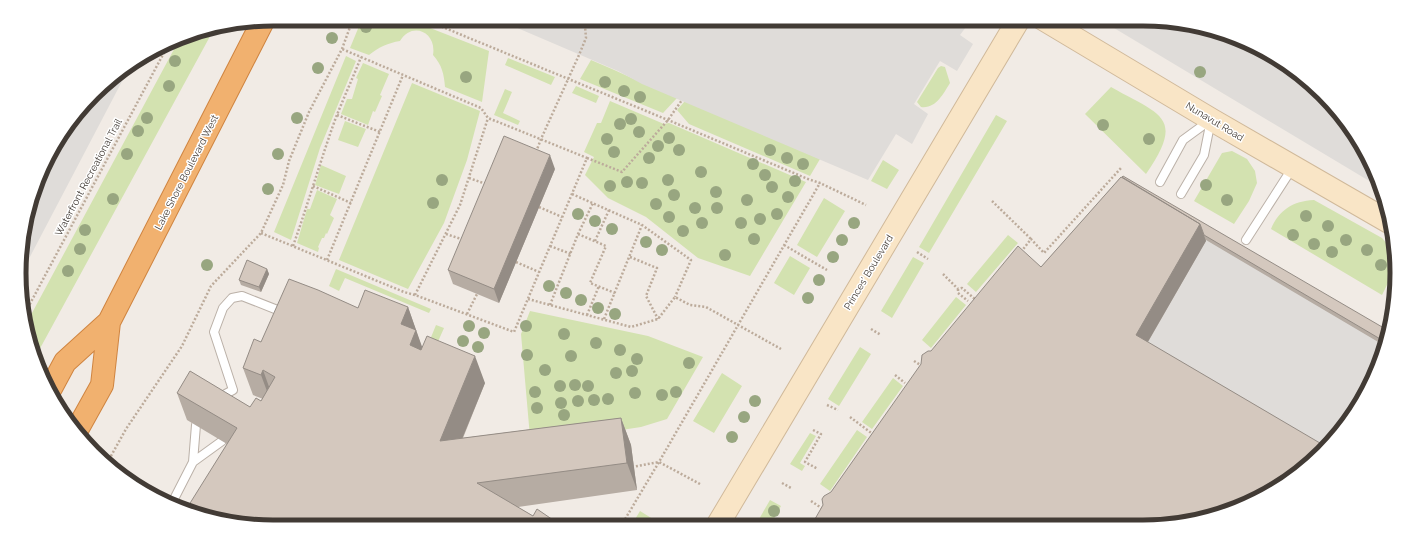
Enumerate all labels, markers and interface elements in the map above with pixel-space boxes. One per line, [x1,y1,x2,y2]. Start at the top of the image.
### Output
street label: Nunavut Road [1184,100,1246,143]
street label: Lake Shore Boulevard West [153,112,221,232]
street label: Waterfront Recreational Trail [53,117,124,238]
street label: Princes' Boulevard [842,233,895,312]

